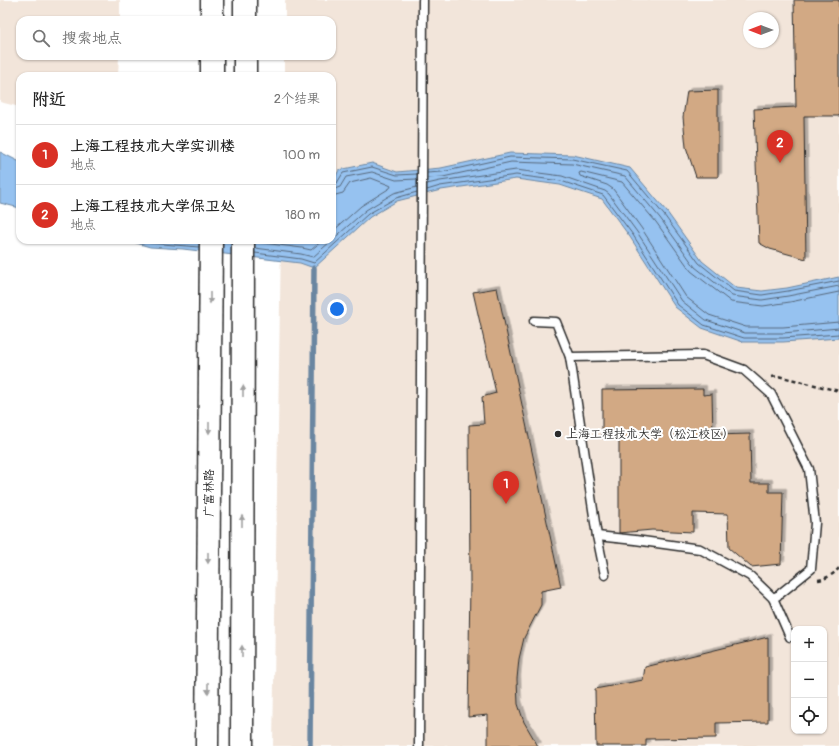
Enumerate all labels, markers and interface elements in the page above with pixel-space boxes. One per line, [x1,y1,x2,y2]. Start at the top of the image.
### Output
north arrow [743,12,779,48]
search box [16,16,336,60]
icon: search [30,27,52,49]
text: 搜索地点 [62,29,122,48]
text: 附近 [32,89,66,110]
text: 2个结果 [274,91,320,107]
pin: 2 [767,130,793,163]
text: 上海工程技术大学实训楼 [70,137,235,156]
text: 1 [42,147,48,163]
text: 100 m [283,147,320,163]
text: 地点 [70,157,96,173]
text: 上海工程技术大学保卫处 [70,197,235,216]
text: 2 [41,207,49,223]
text: 180 m [285,207,320,223]
text: 地点 [70,217,96,233]
one-way arrow [207,292,213,305]
your location [327,299,347,319]
one-way arrow [240,384,246,397]
one-way arrow [206,422,212,435]
place label: 上海工程技术大学（松江校区） [566,427,734,442]
marker: 上海工程技术大学（松江校区） [553,429,563,439]
street label: 广富林路 [202,469,217,517]
pin: 1 [493,471,519,504]
one-way arrow [239,514,245,527]
one-way arrow [205,552,211,565]
map controls [791,626,827,734]
button: + [791,626,827,662]
one-way arrow [239,644,245,657]
button: − [791,662,827,698]
one-way arrow [204,682,211,694]
button: locate [791,698,827,734]

